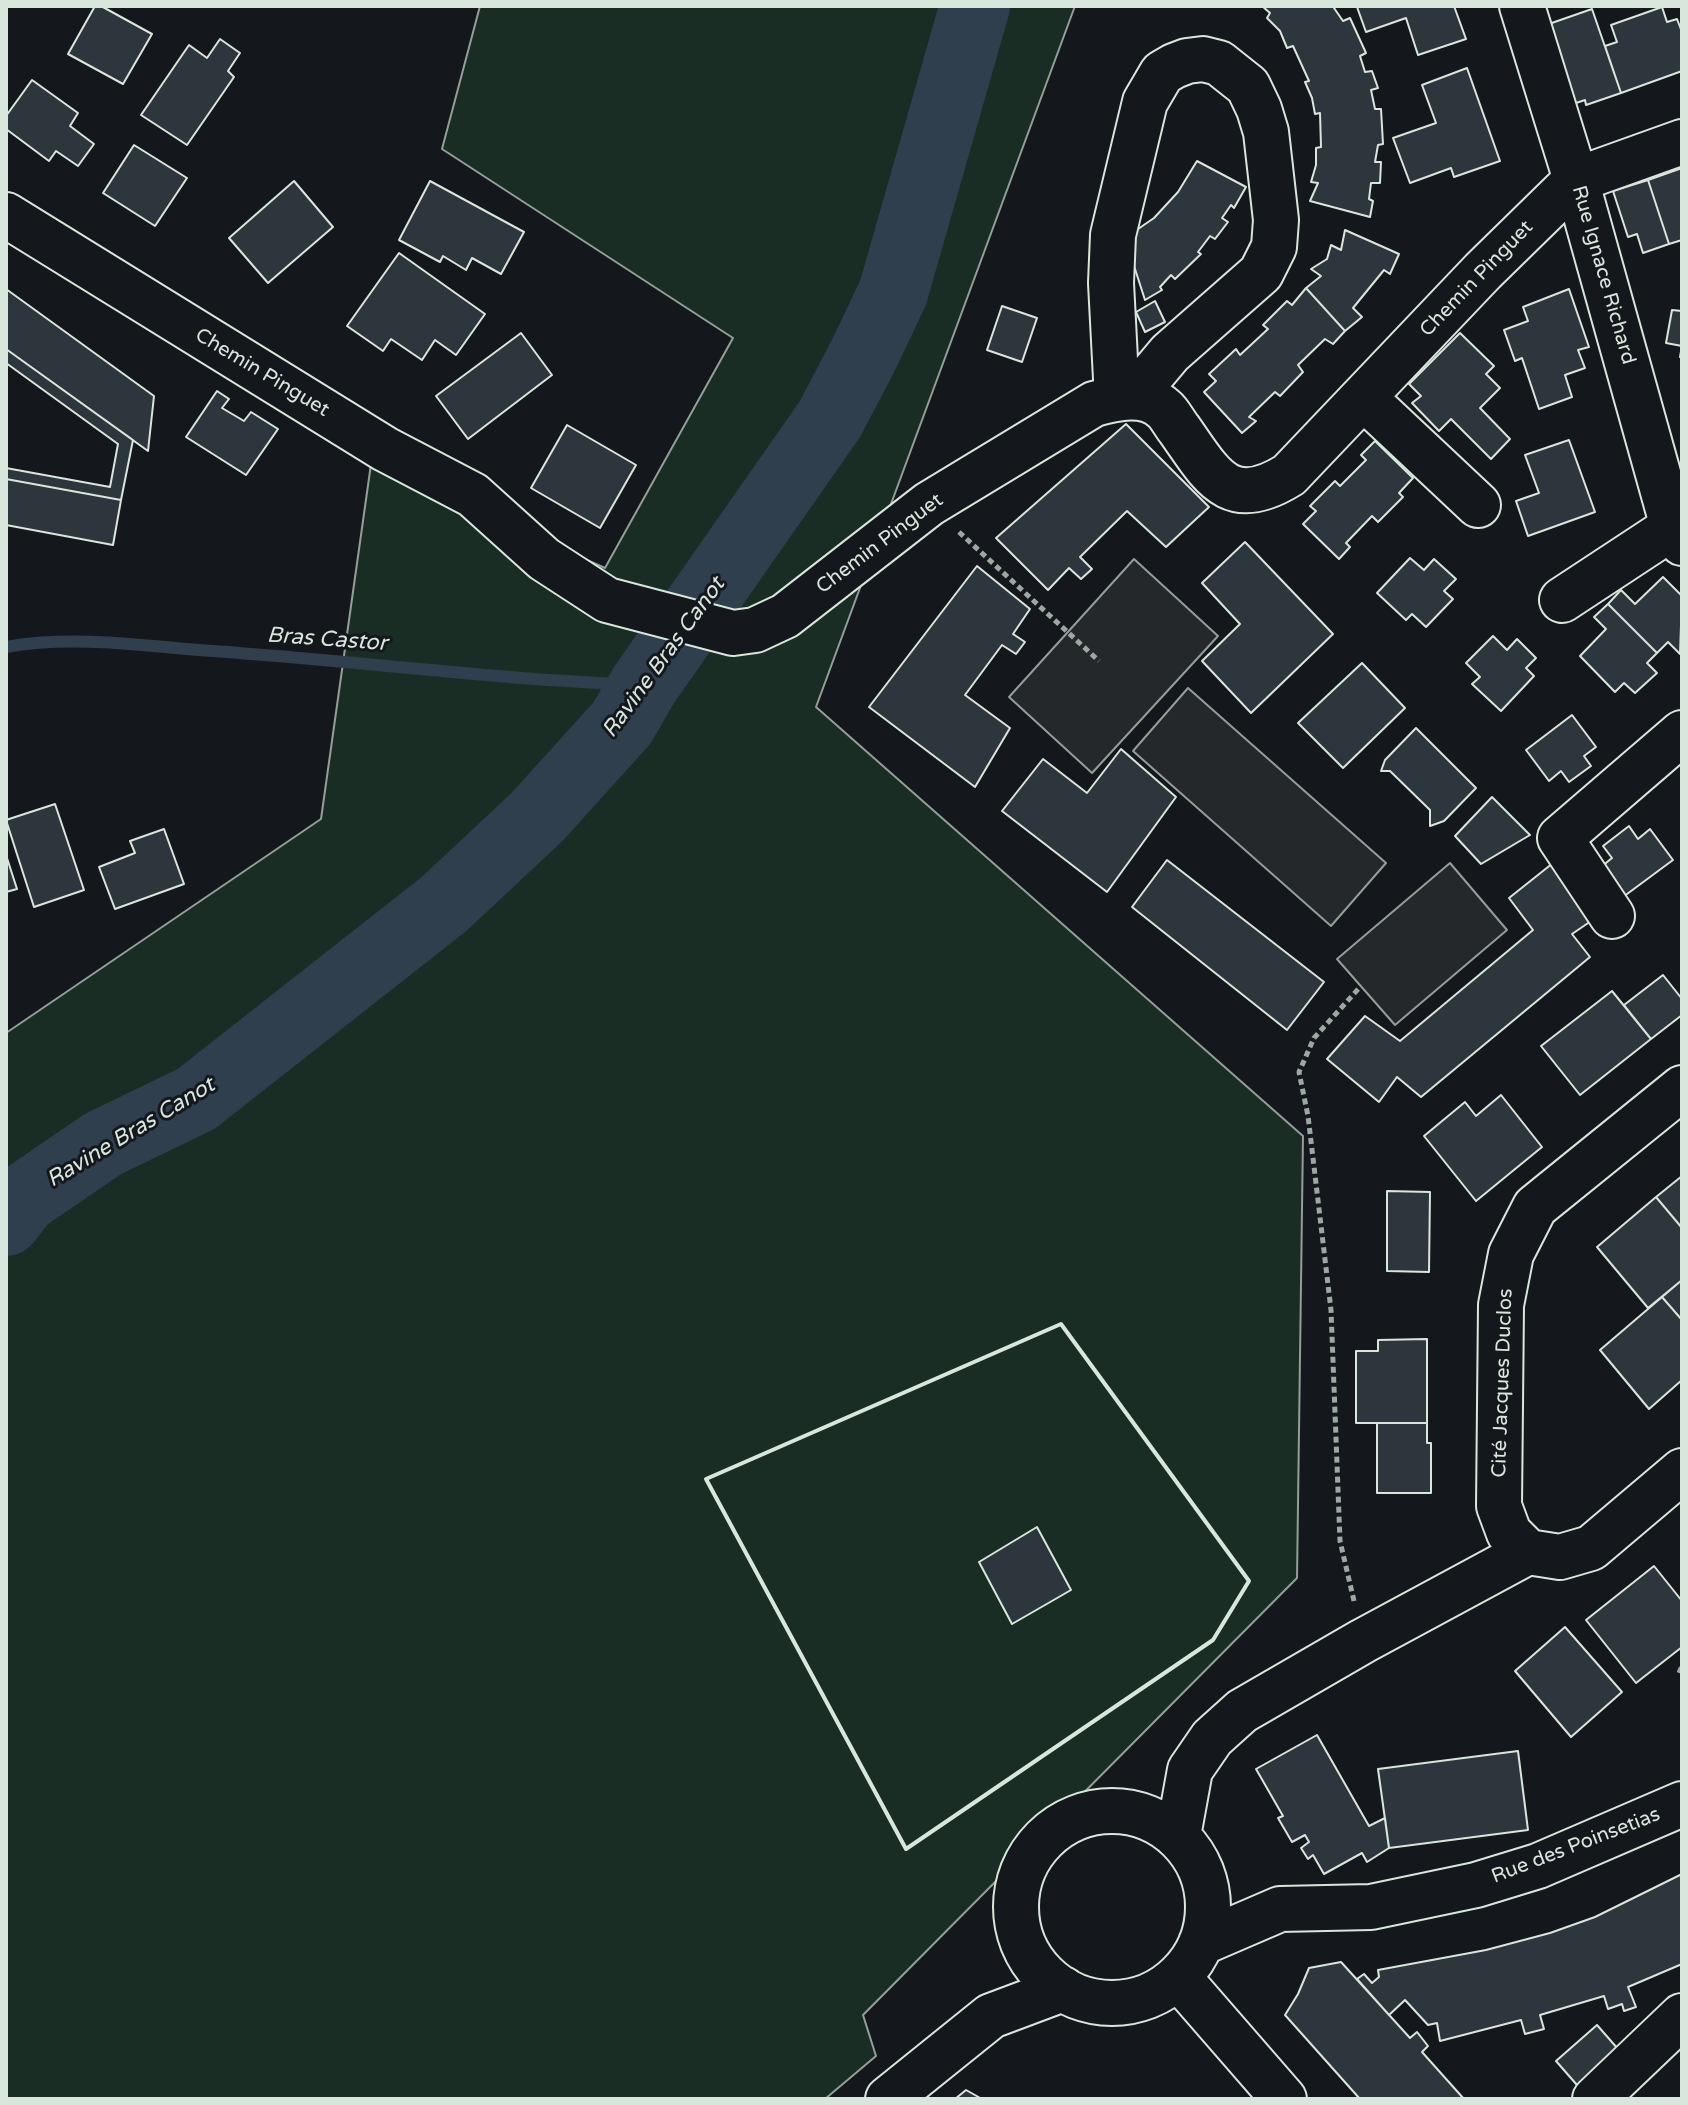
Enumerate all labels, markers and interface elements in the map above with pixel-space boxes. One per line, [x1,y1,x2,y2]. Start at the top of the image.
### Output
street label: Rue Ignace Richard [1566,183,1640,367]
street label: Chemin Pinguet [1415,216,1539,342]
street label: Chemin Pinguet [191,323,333,423]
street label: Chemin Pinguet [812,489,948,599]
water label: Ravine Bras Canot [597,573,731,743]
water label: Bras Castor [266,623,388,657]
water label: Ravine Bras Canot [42,1072,220,1194]
street label: Cité Jacques Duclos [1488,1288,1518,1478]
street label: Rue des Poinsetias [1488,1803,1664,1889]

